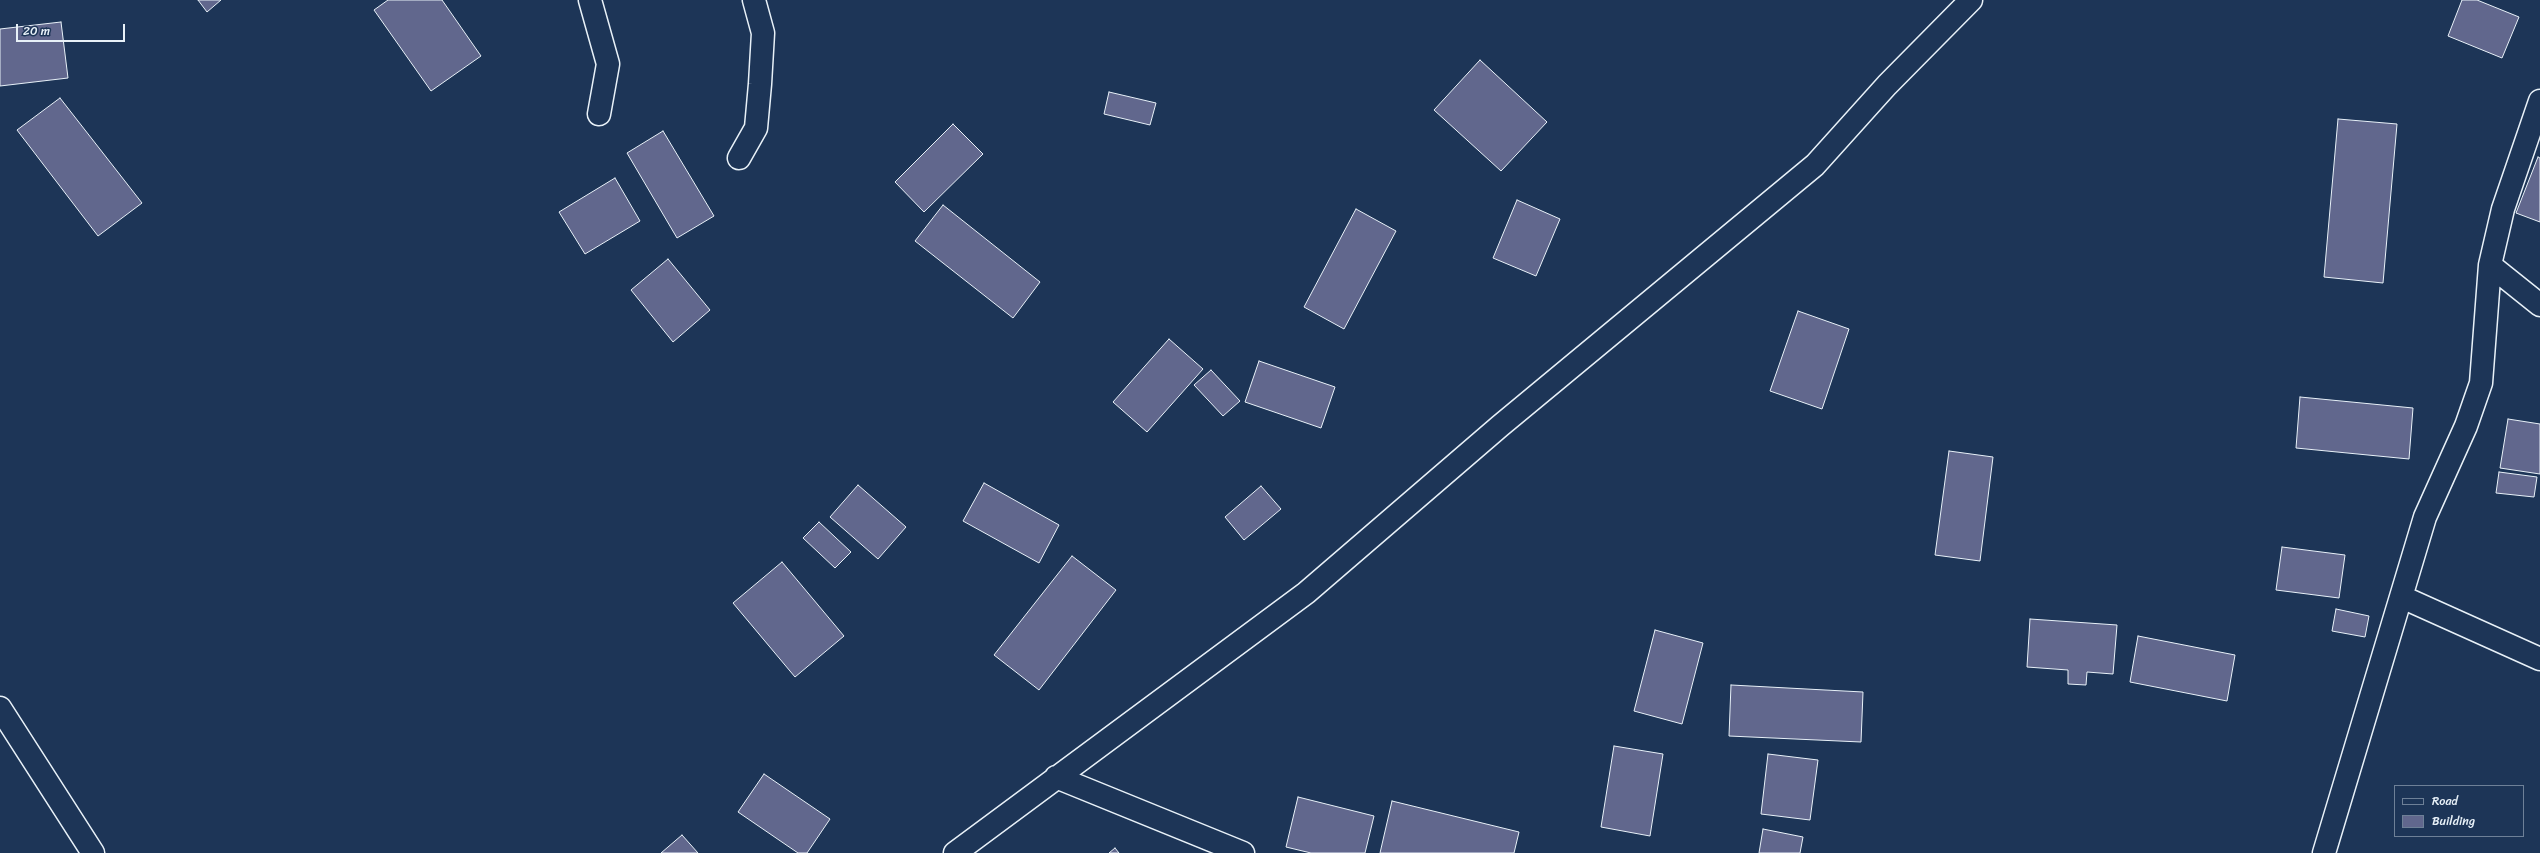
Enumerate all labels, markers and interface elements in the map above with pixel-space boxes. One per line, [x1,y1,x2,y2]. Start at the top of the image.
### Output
scale bar [18,16,127,42]
text: 20 m [23,20,50,42]
legend [2394,785,2524,837]
text: Road [2432,790,2458,812]
text: Building [2432,810,2475,832]

